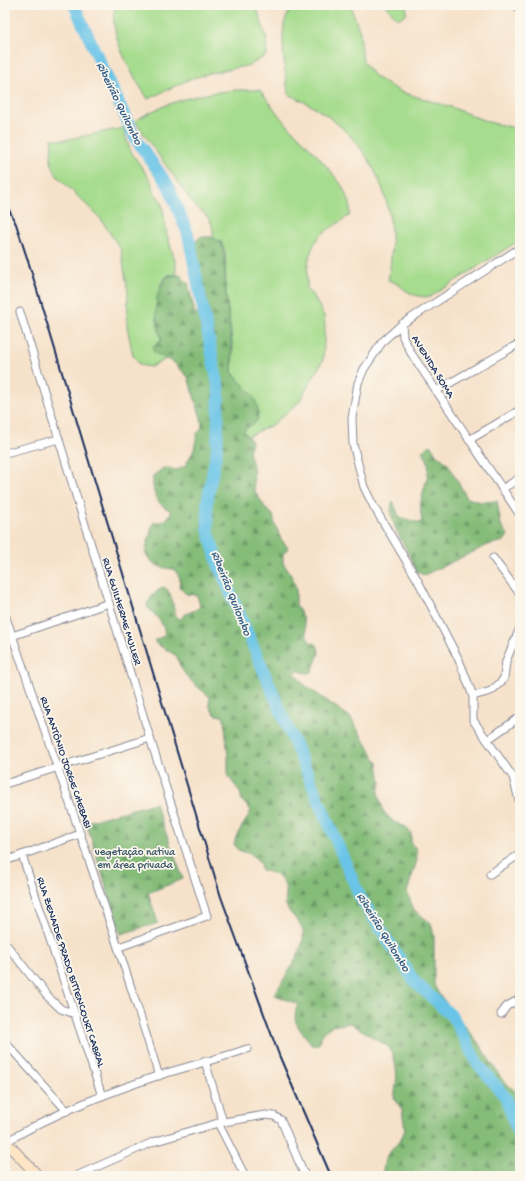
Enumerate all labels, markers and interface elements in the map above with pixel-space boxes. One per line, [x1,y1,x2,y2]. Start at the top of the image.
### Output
water label: Ribeirão Quilombo [92,60,145,148]
street label: AVENIDA SOMA [408,334,457,401]
water label: Ribeirão Quilombo [207,549,254,639]
street label: RUA GUILHERME MULLER [99,556,144,668]
street label: RUA ANTÔNIO JORGE CHEBABI [37,695,94,831]
park label: vegetação nativa em área privada [95,847,176,872]
street label: RUA ZENAIDE PRADO BITTENCOURT CABRAL [34,876,107,1070]
water label: Ribeirão Quilombo [352,891,413,976]

